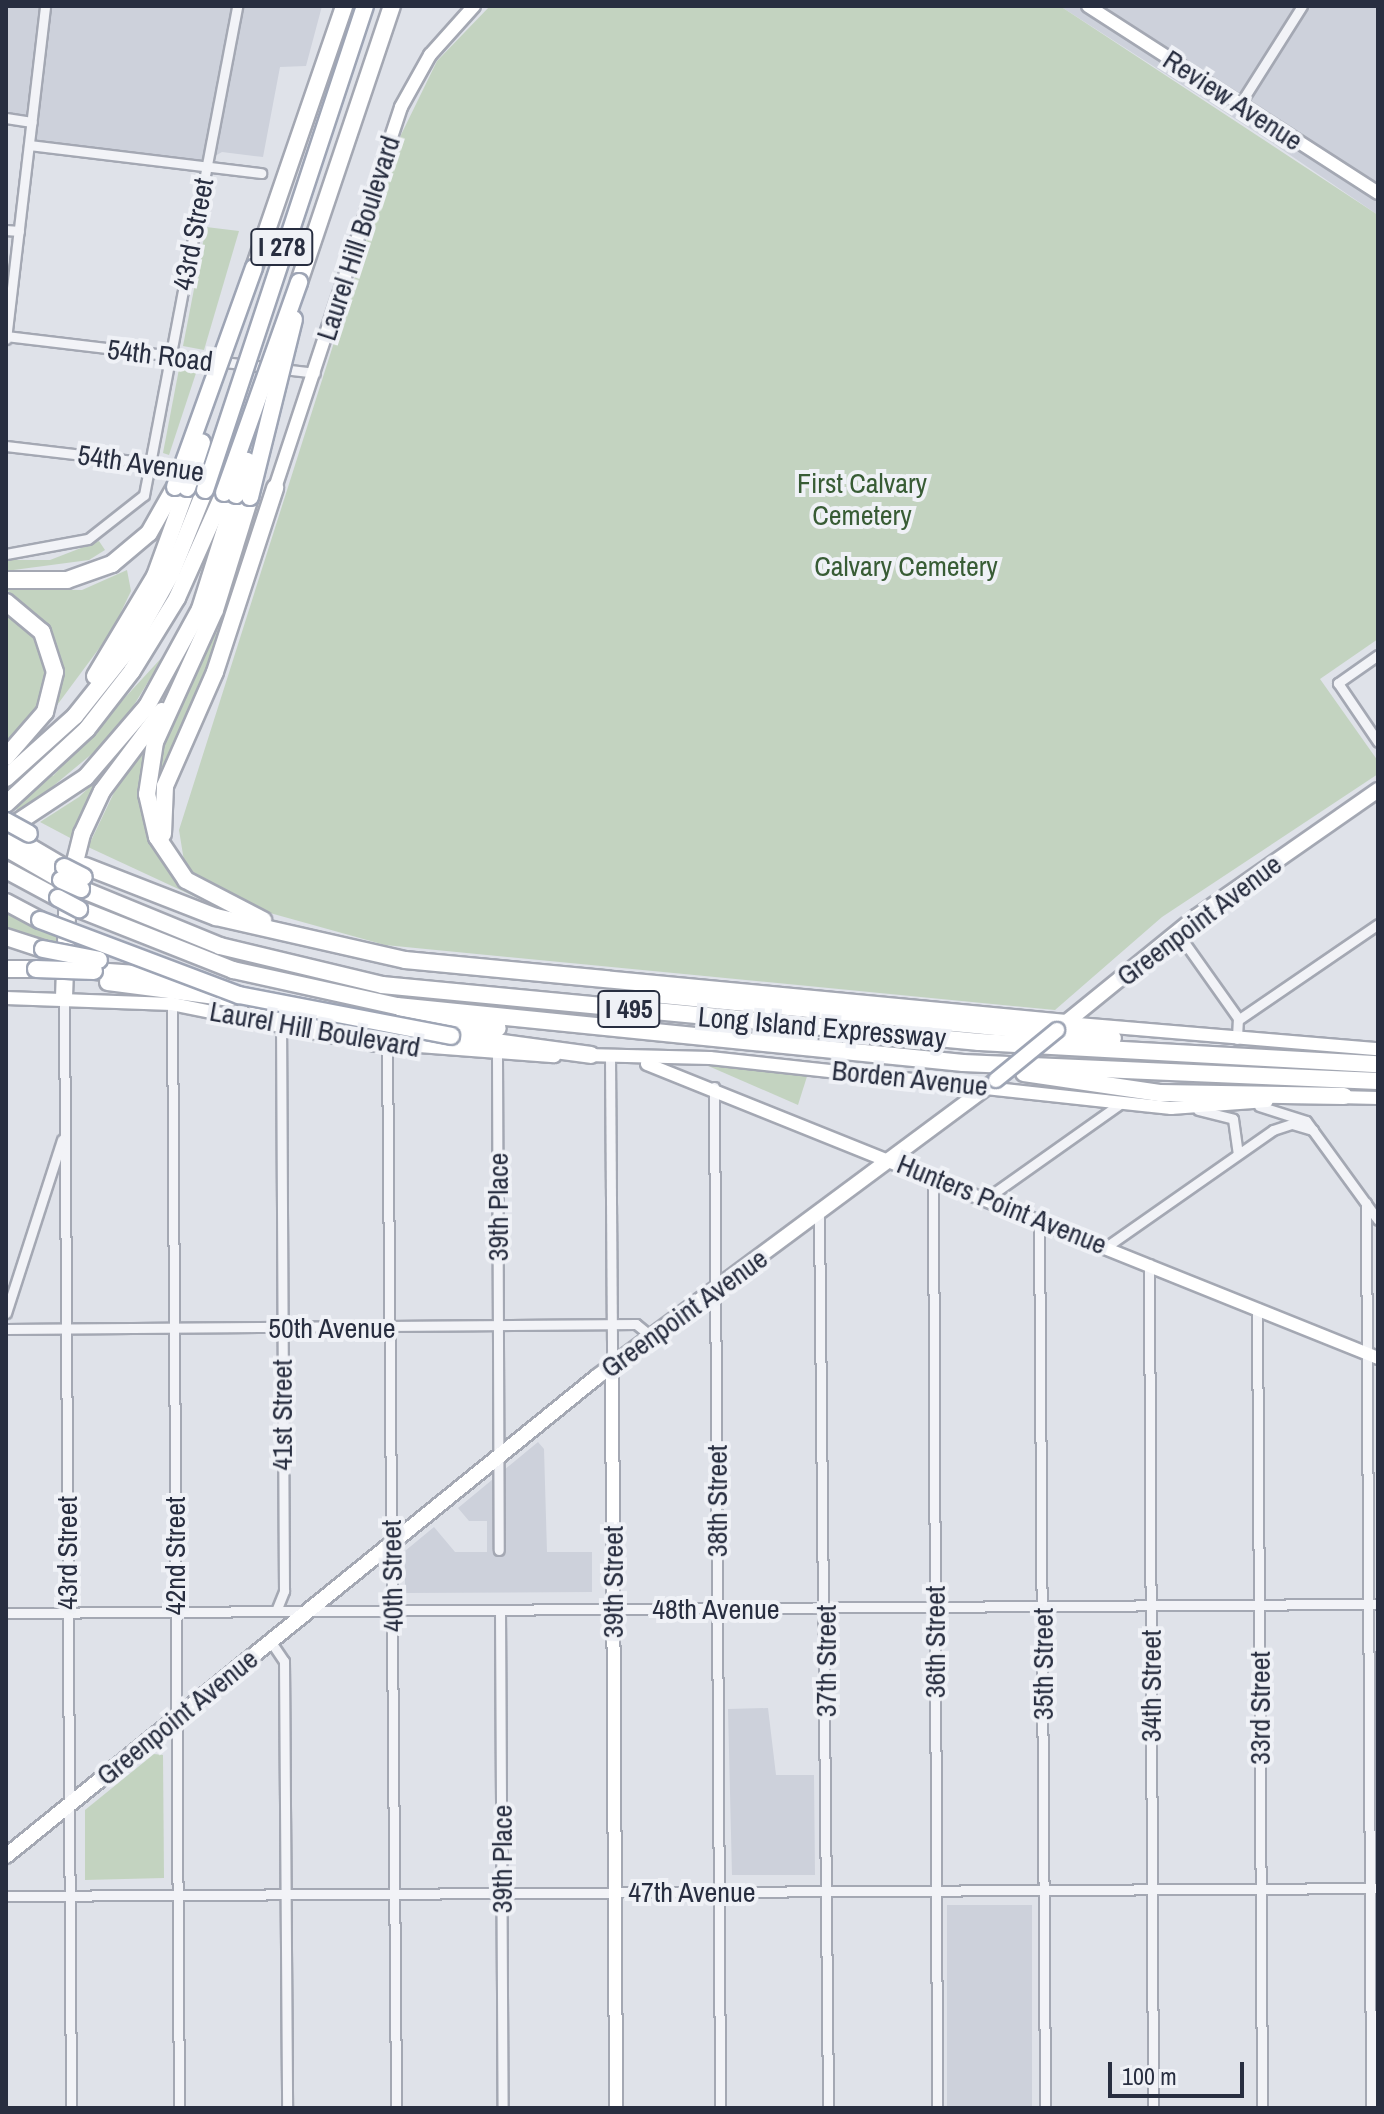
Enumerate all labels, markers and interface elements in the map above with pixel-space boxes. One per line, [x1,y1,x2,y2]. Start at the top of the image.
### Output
street label: Review Avenue [1157,42,1309,158]
street label: Laurel Hill Boulevard [309,131,407,345]
street label: 43rd Street [166,175,220,293]
road number: I 278 [250,225,314,269]
street label: 54th Road [105,332,215,378]
street label: 54th Avenue [75,437,207,489]
park label: First Calvary Cemetery [797,466,927,532]
park label: Calvary Cemetery [814,549,998,583]
street label: Greenpoint Avenue [1110,847,1288,993]
road number: I 495 [597,987,661,1031]
street label: Laurel Hill Boulevard [207,994,423,1064]
street label: Long Island Expressway [697,999,947,1055]
street label: Borden Avenue [830,1053,990,1103]
street label: Hunters Point Avenue [892,1146,1112,1262]
street label: 39th Place [481,1153,515,1261]
street label: Greenpoint Avenue [594,1241,774,1385]
street label: 50th Avenue [268,1311,396,1345]
street label: 41st Street [265,1359,299,1471]
street label: 38th Street [700,1445,734,1557]
street label: 43rd Street [50,1496,84,1610]
street label: 42nd Street [158,1497,192,1615]
street label: 40th Street [374,1520,410,1632]
street label: 39th Street [596,1526,630,1638]
street label: 36th Street [918,1586,952,1698]
street label: 48th Avenue [652,1592,780,1626]
street label: 37th Street [809,1605,843,1717]
street label: 35th Street [1026,1608,1060,1720]
street label: 34th Street [1134,1630,1168,1742]
street label: Greenpoint Avenue [89,1641,265,1793]
street label: 33rd Street [1243,1651,1277,1765]
street label: 39th Place [485,1805,519,1913]
street label: 47th Avenue [628,1875,756,1909]
scale bar [1112,2046,1248,2096]
text: 100 m [1122,2060,1177,2092]

